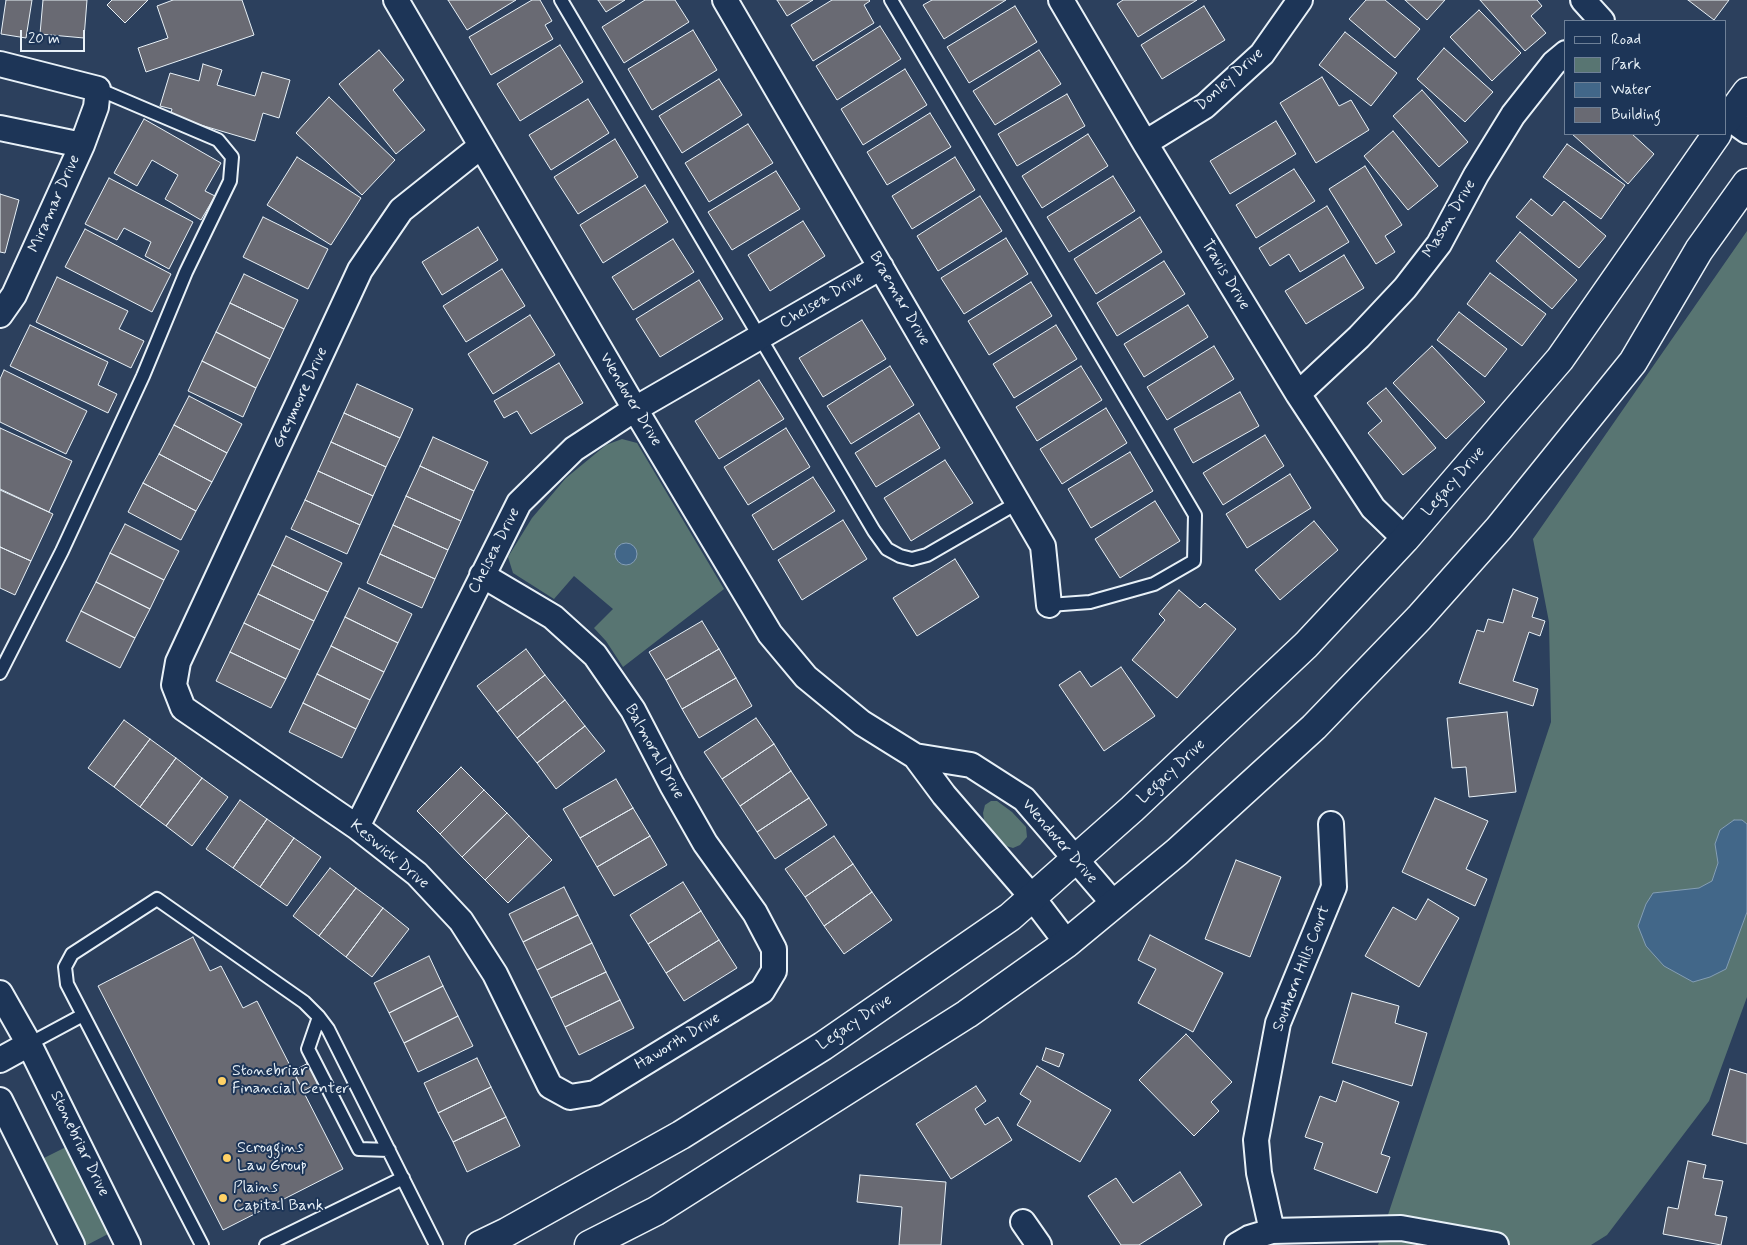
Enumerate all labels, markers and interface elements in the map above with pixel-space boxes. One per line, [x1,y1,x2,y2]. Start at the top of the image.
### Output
scale bar [22,20,88,52]
legend [1564,20,1727,135]
text: 20 m [28,29,60,49]
text: Road [1611,30,1641,50]
street label: Donley Drive [1192,44,1268,116]
text: Park [1611,55,1641,75]
text: Water [1611,80,1651,100]
text: Building [1611,105,1661,125]
street label: Miramar Drive [25,152,85,256]
street label: Mason Drive [1419,176,1481,262]
street label: Travis Drive [1196,236,1254,314]
street label: Braemar Drive [864,249,934,349]
street label: Chelsea Drive [777,269,867,333]
street label: Greymoore Drive [269,344,333,452]
street label: Wendover Drive [595,350,665,450]
street label: Legacy Drive [1418,443,1490,521]
street label: Chelsea Drive [465,505,525,597]
street label: Balmoral Drive [620,701,688,803]
street label: Legacy Drive [1134,736,1210,808]
street label: Wendover Drive [1017,796,1101,888]
street label: Keswick Drive [345,816,433,894]
street label: Southern Hills Court [1269,903,1335,1035]
street label: Legacy Drive [814,991,896,1055]
street label: Haworth Drive [632,1009,724,1075]
place label: Stonebriar Financial Center [232,1062,349,1100]
marker: Stonebriar Financial Center [216,1075,228,1087]
street label: Stonebriar Drive [45,1088,113,1200]
place label: Scroggins Law Group [237,1139,307,1177]
marker: Scroggins Law Group [221,1152,233,1164]
place label: Plains Capital Bank [233,1179,324,1217]
marker: Plains Capital Bank [217,1192,229,1204]

